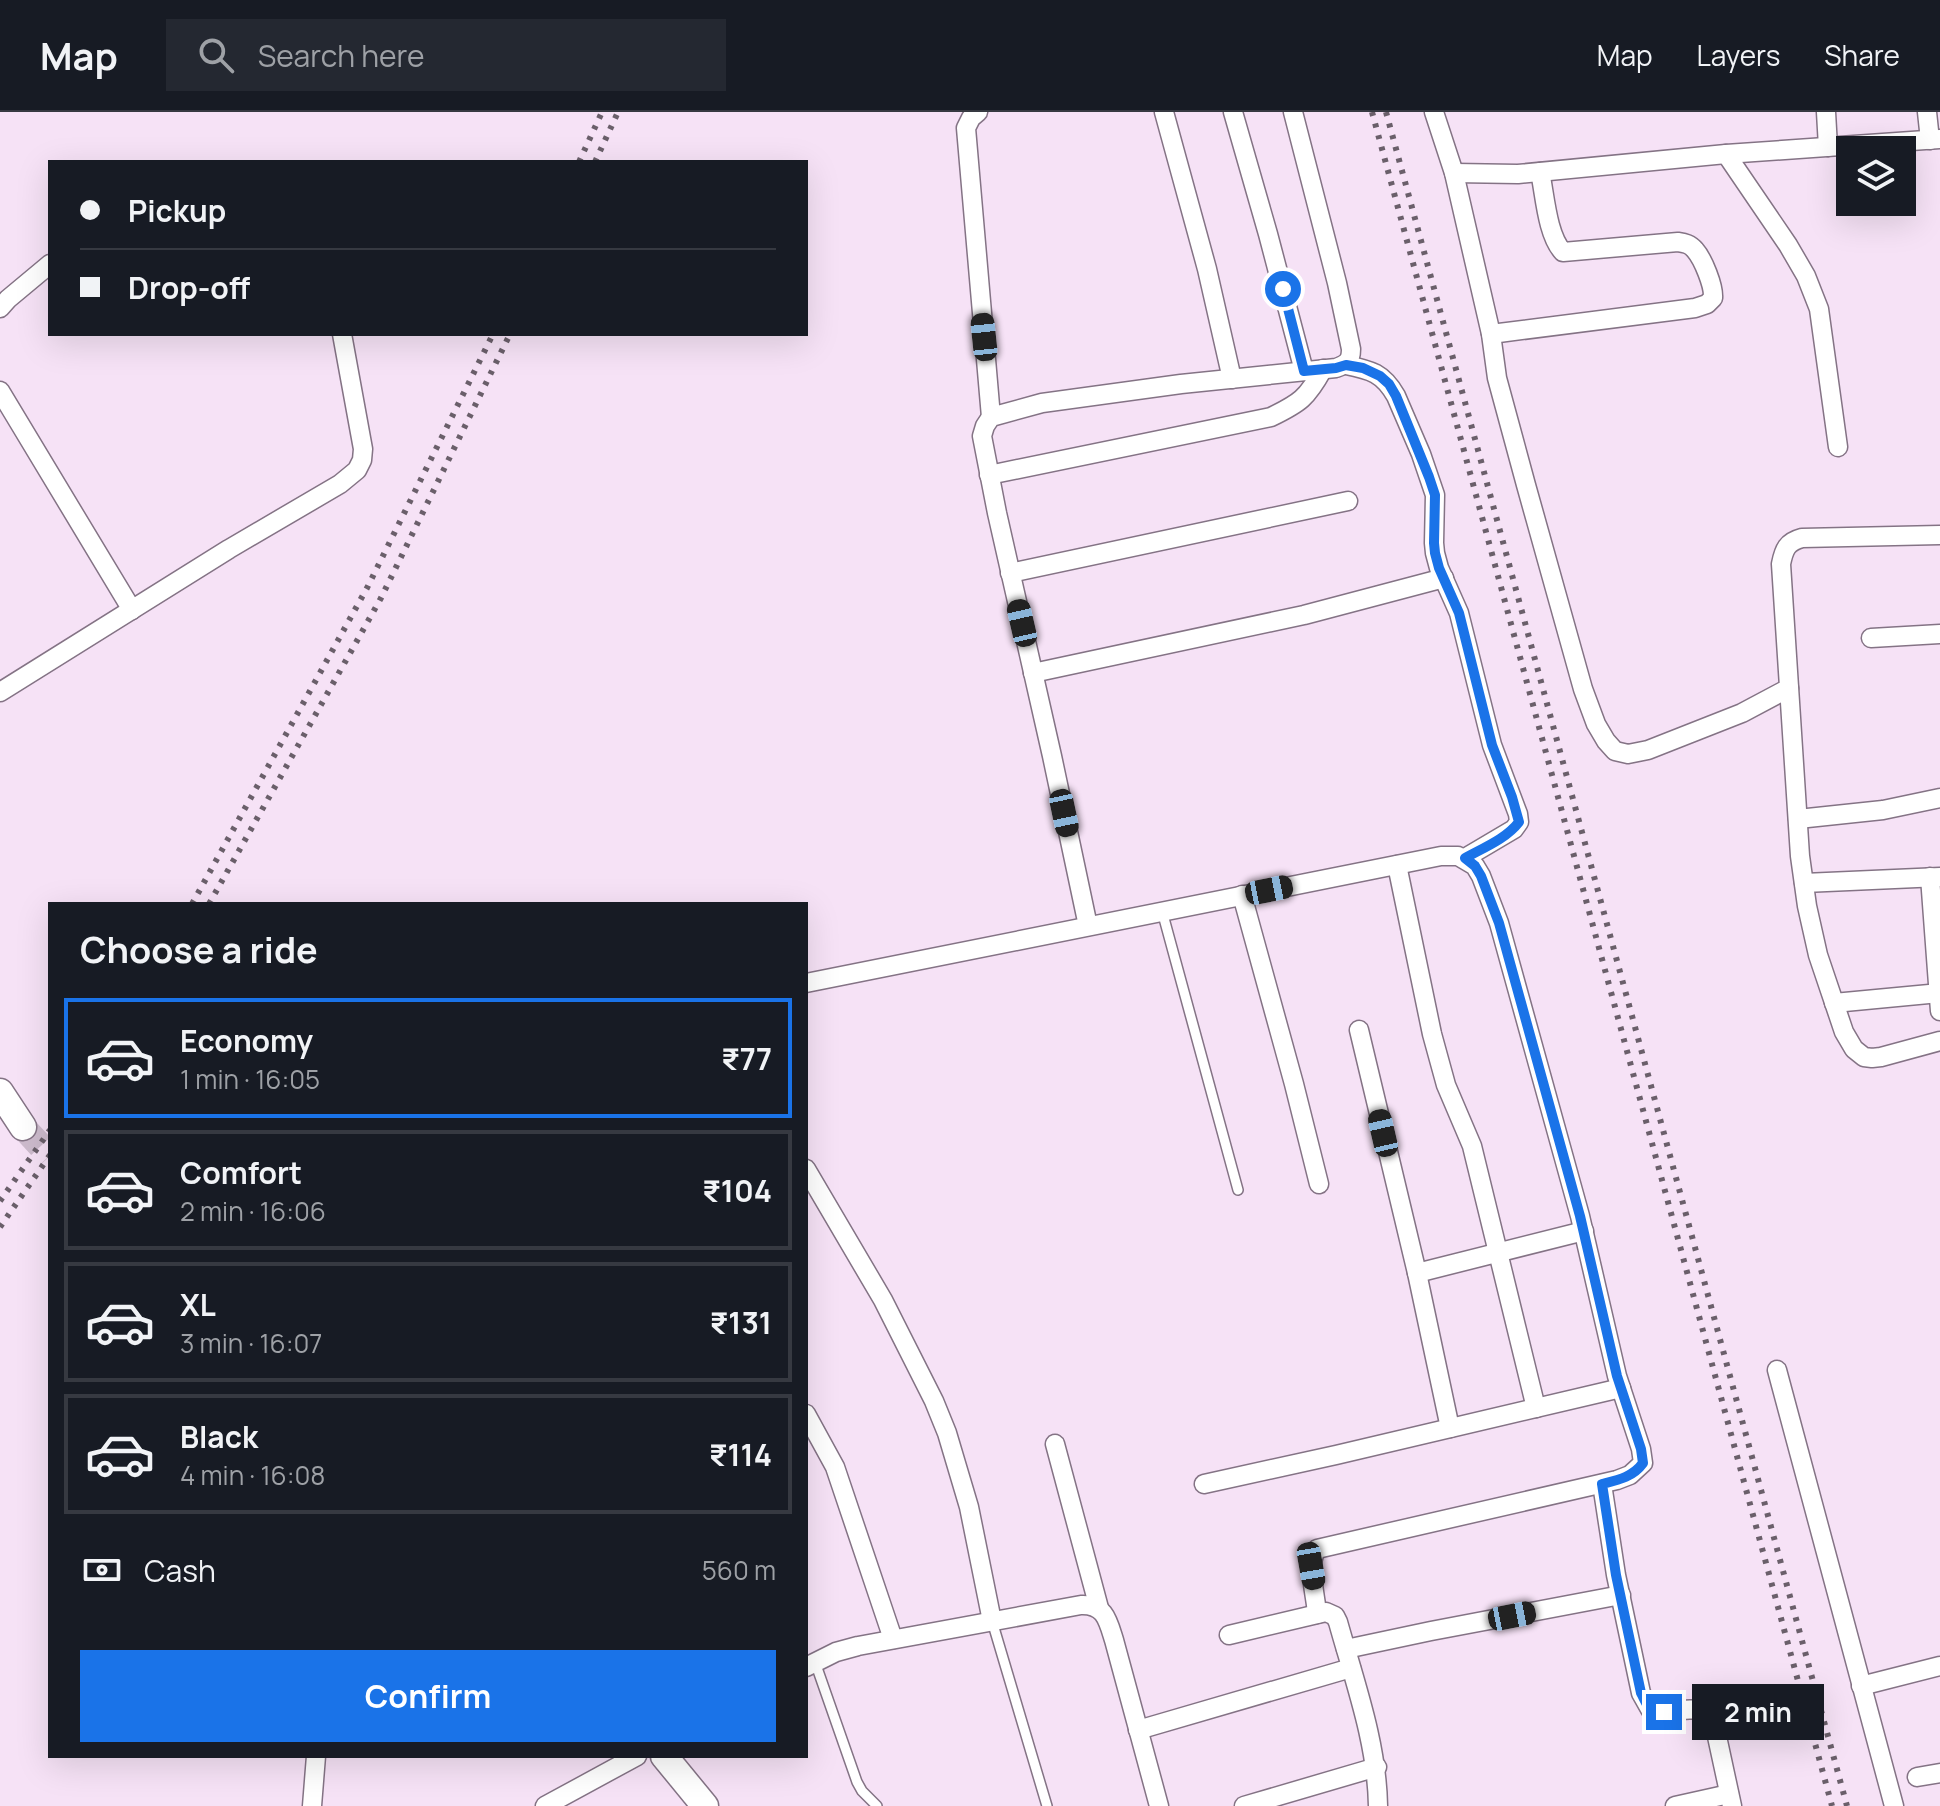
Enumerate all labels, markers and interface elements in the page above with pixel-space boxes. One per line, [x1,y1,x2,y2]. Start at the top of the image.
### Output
search box [166,19,726,91]
text: Map [40,29,118,81]
icon: search [194,33,238,77]
text: Search here [258,35,425,76]
text: Map [1597,36,1653,74]
text: Layers [1697,36,1780,74]
text: Share [1824,36,1900,74]
map controls [1836,136,1916,216]
button: layers [1836,136,1916,216]
text: Pickup [128,190,226,231]
text: Drop-off [128,267,250,308]
route start [1265,271,1301,307]
car [970,312,998,362]
car [1005,597,1039,649]
car [1047,787,1081,839]
car [1243,874,1295,906]
text: Choose a ride [80,925,318,974]
text: Economy [180,1020,313,1061]
icon: car [84,1022,156,1094]
text: ₹77 [721,1038,772,1079]
text: 1 min · 16:05 [180,1061,320,1097]
car [1366,1107,1400,1159]
text: Comfort [180,1152,302,1193]
icon: car [84,1154,156,1226]
text: ₹104 [702,1170,772,1211]
text: 2 min · 16:06 [180,1193,326,1229]
text: XL [180,1284,216,1325]
icon: car [84,1286,156,1358]
text: ₹131 [710,1302,772,1343]
text: 3 min · 16:07 [180,1325,322,1361]
text: Black [180,1416,258,1457]
icon: car [84,1418,156,1490]
text: ₹114 [709,1434,772,1475]
text: 4 min · 16:08 [180,1457,325,1493]
car [1295,1540,1327,1592]
icon: cash [80,1548,124,1592]
text: Cash [144,1550,216,1591]
text: 560 m [702,1552,776,1588]
car [1486,1600,1538,1632]
button: Confirm [80,1650,776,1742]
callout: 2 min [1692,1684,1824,1740]
route end [1646,1694,1682,1730]
text: 2 min [1724,1694,1792,1730]

